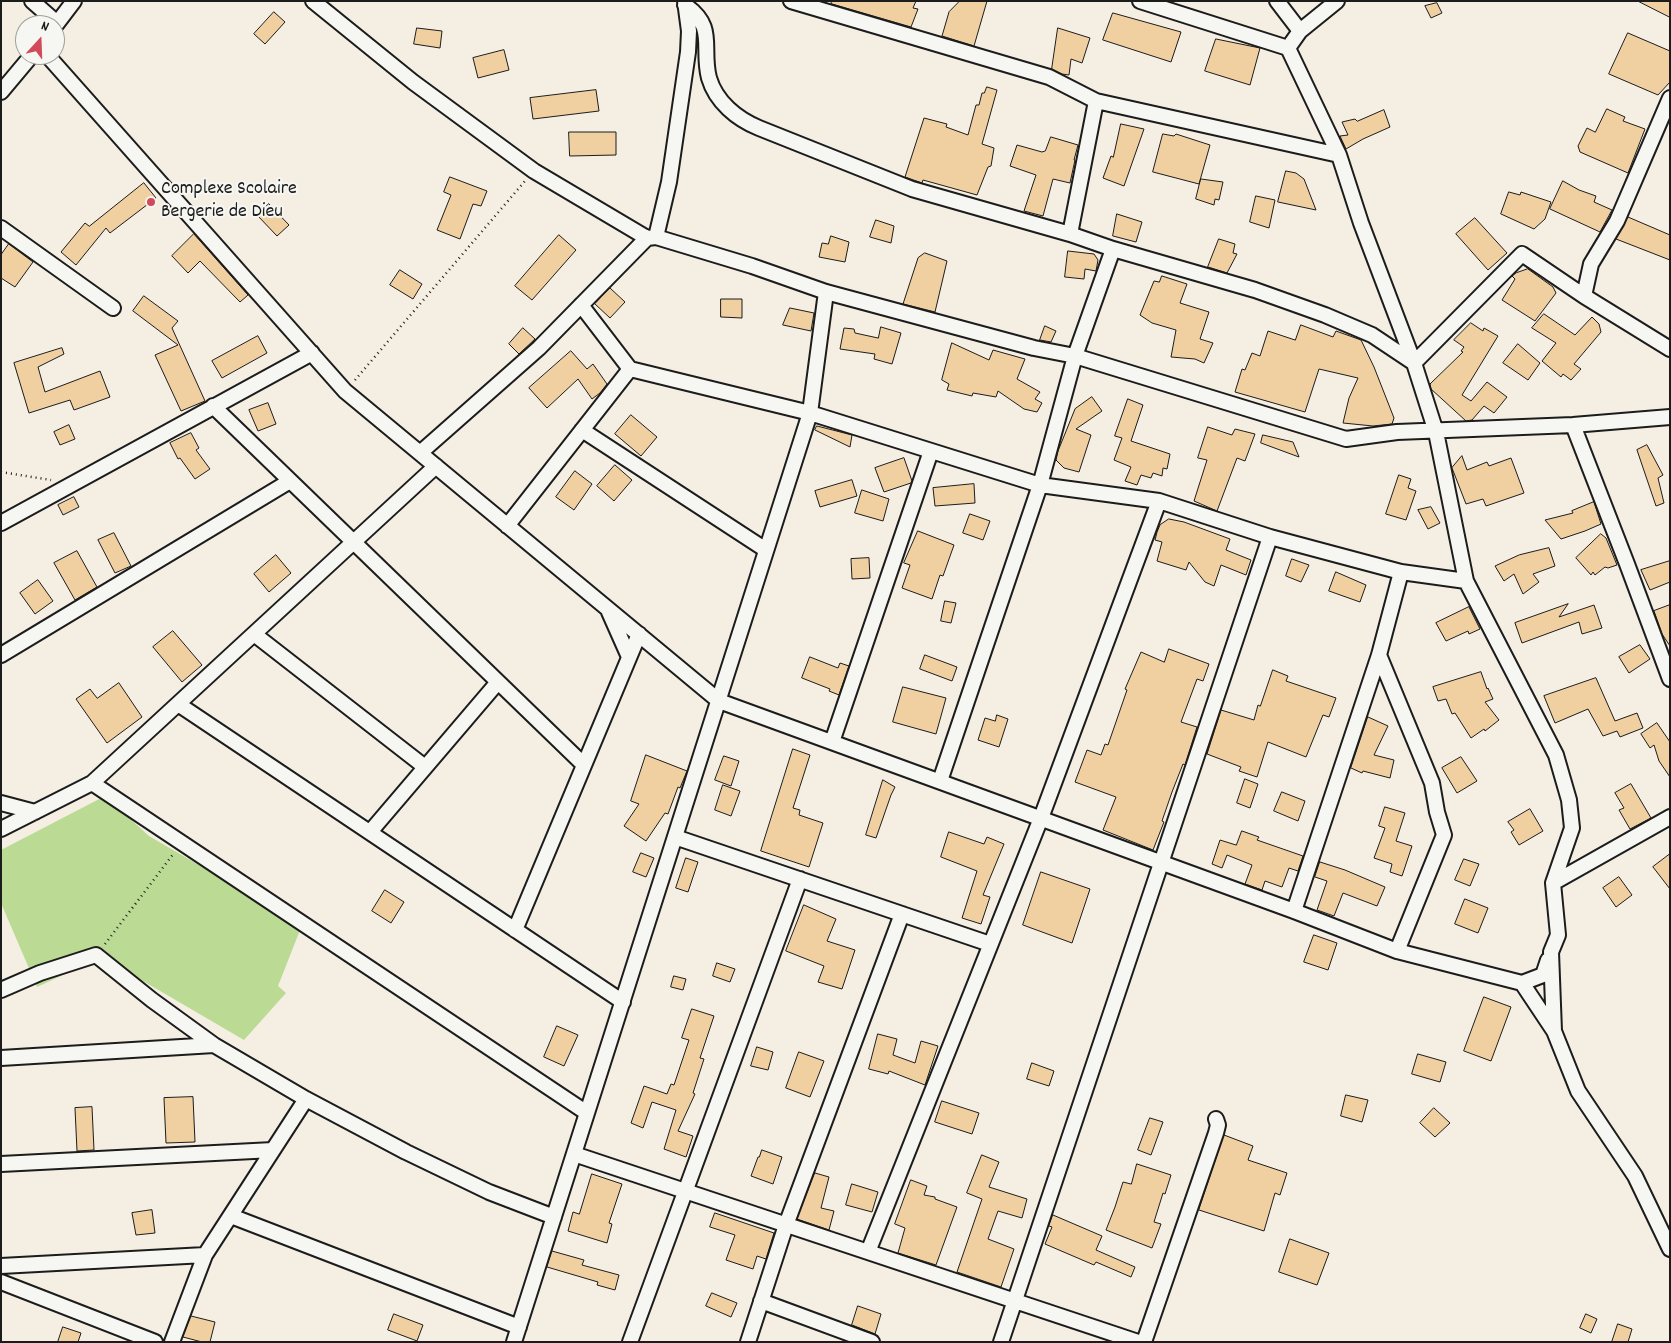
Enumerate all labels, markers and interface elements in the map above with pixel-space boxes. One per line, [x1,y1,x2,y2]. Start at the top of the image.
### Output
north arrow [15,15,65,65]
text: N [38,16,51,37]
place label: Complexe Scolaire Bergerie de Dieu [161,178,297,225]
marker: Complexe Scolaire Bergerie de Dieu [145,196,157,208]

